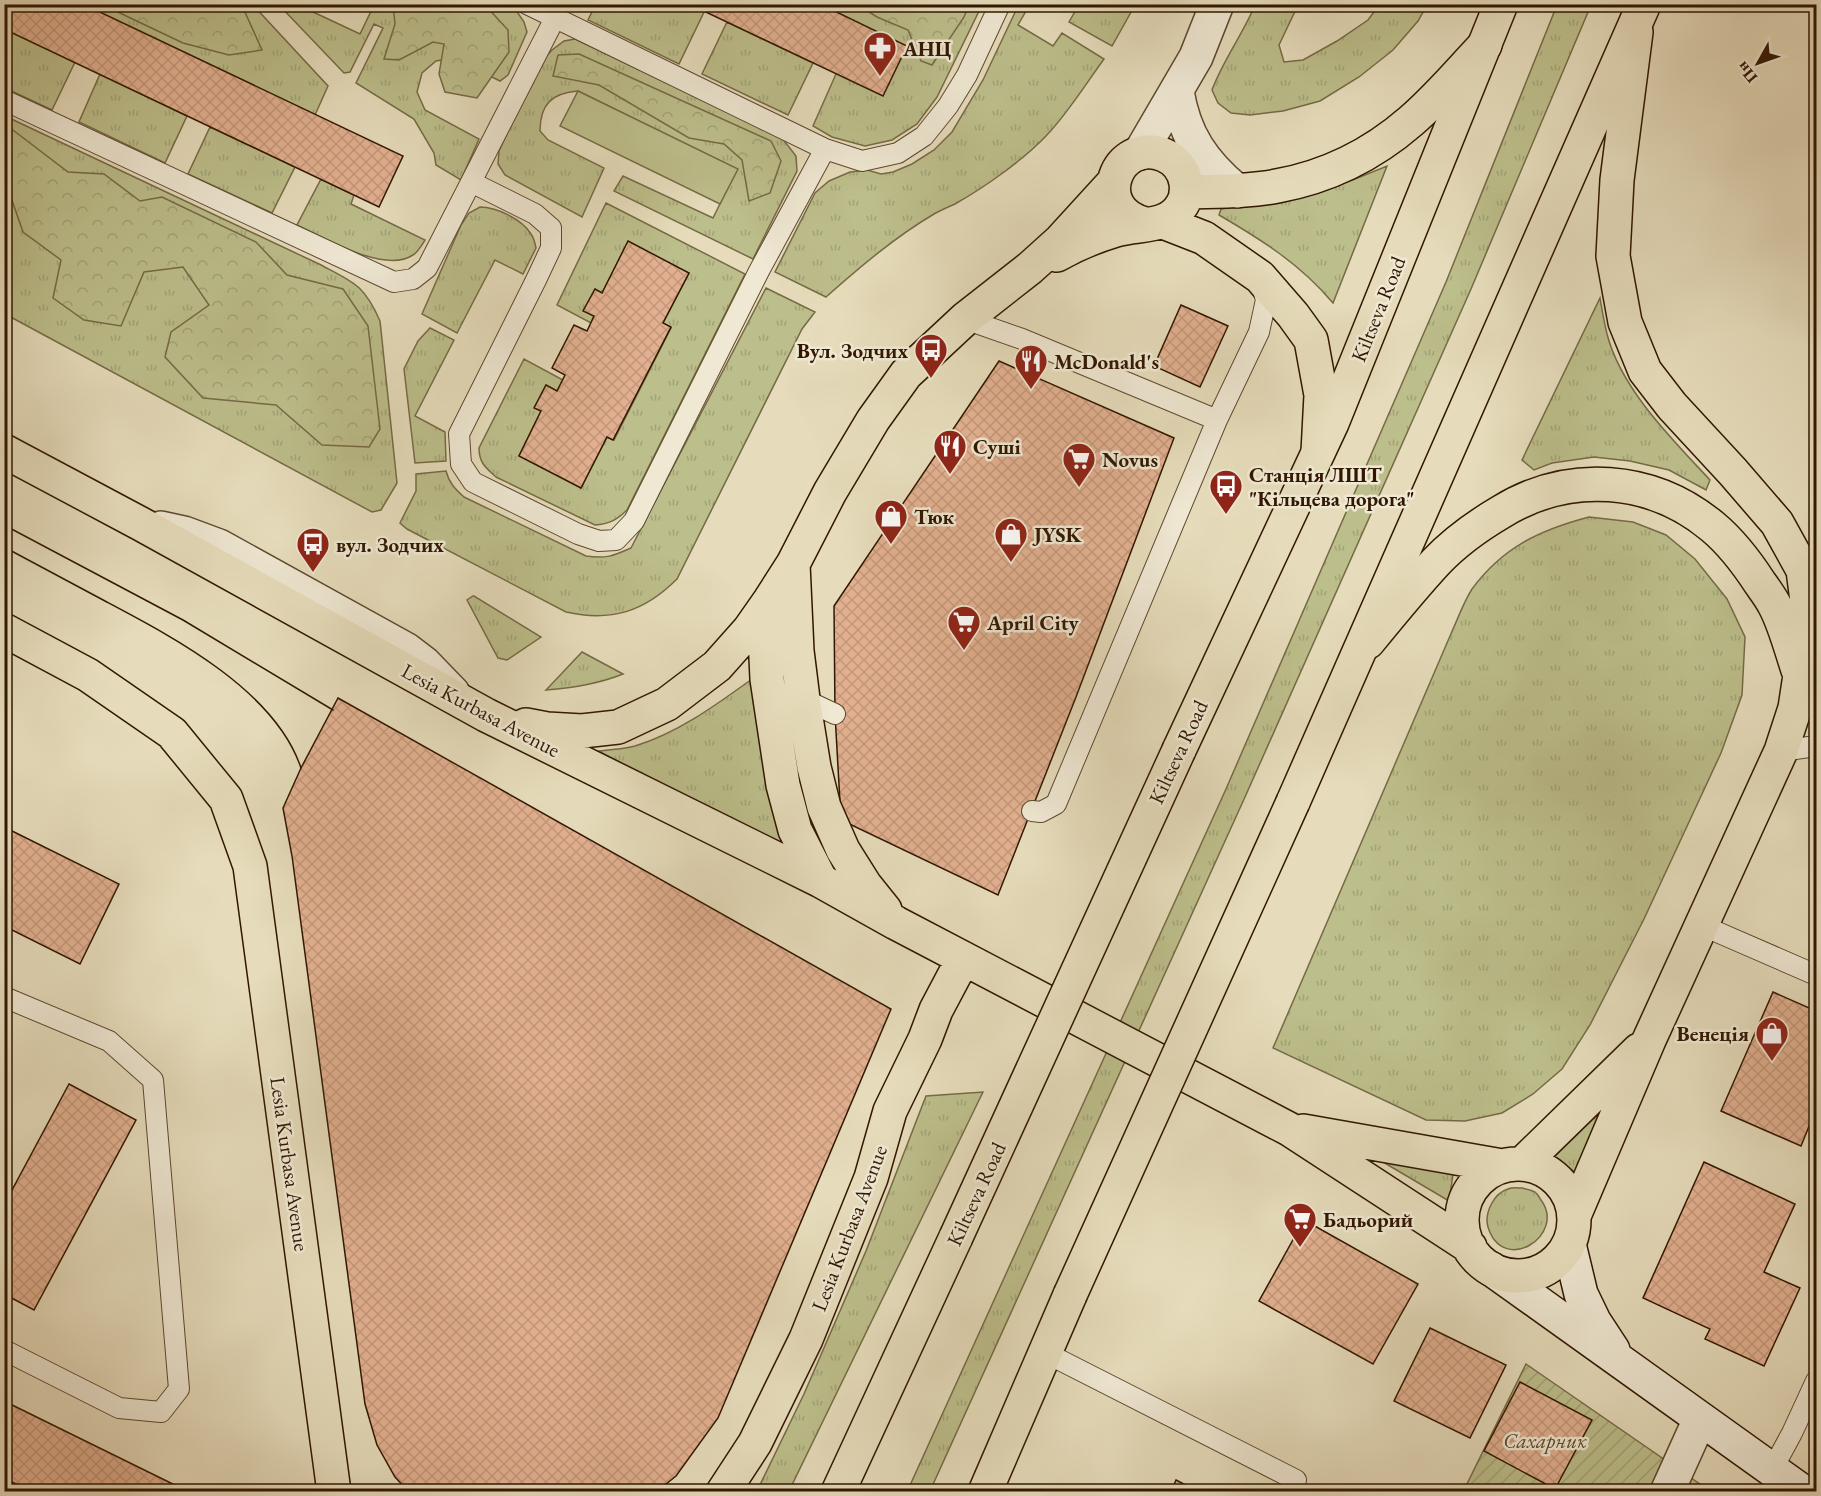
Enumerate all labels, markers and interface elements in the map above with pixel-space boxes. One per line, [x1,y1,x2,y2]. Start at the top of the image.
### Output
pharmacy icon: АНЦ [862,30,898,77]
north arrow [1728,33,1788,93]
place label: АНЦ [902,35,952,62]
text: Пн [1732,57,1762,87]
street label: Kiltseva Road [1345,252,1412,366]
bus stop icon: Вул. Зодчих [913,332,949,379]
place label: Вул. Зодчих [797,337,908,364]
restaurant icon: McDonald's [1013,343,1049,390]
place label: McDonald's [1054,348,1159,375]
restaurant icon: Суші [932,428,968,475]
place label: Суші [973,433,1021,460]
supermarket icon: Novus [1061,441,1097,488]
place label: Novus [1102,446,1158,473]
place label: Станція ЛШТ "Кільцева дорога" [1249,461,1415,512]
bus stop icon: Станція ЛШТ "Кільцева дорога" [1208,468,1244,515]
shop icon: Тюк [873,498,909,545]
place label: Тюк [914,503,955,530]
shop icon: JYSK [993,516,1029,563]
place label: JYSK [1032,521,1083,548]
bus stop icon: вул. Зодчих [295,526,331,573]
place label: вул. Зодчих [336,531,444,558]
supermarket icon: April City [946,604,982,651]
place label: April City [986,609,1080,636]
street label: Lesia Kurbasa Avenue [397,657,565,763]
street label: Kiltseva Road [1142,695,1214,808]
shop icon: Венеція [1754,1015,1790,1062]
place label: Венеція [1676,1020,1749,1047]
street label: Lesia Kurbasa Avenue [264,1075,316,1253]
street label: Kiltseva Road [940,1137,1012,1250]
street label: Lesia Kurbasa Avenue [805,1141,893,1315]
supermarket icon: Бадьорий [1282,1201,1318,1248]
place label: Бадьорий [1323,1206,1413,1233]
park label: Сахарник [1503,1427,1588,1454]

